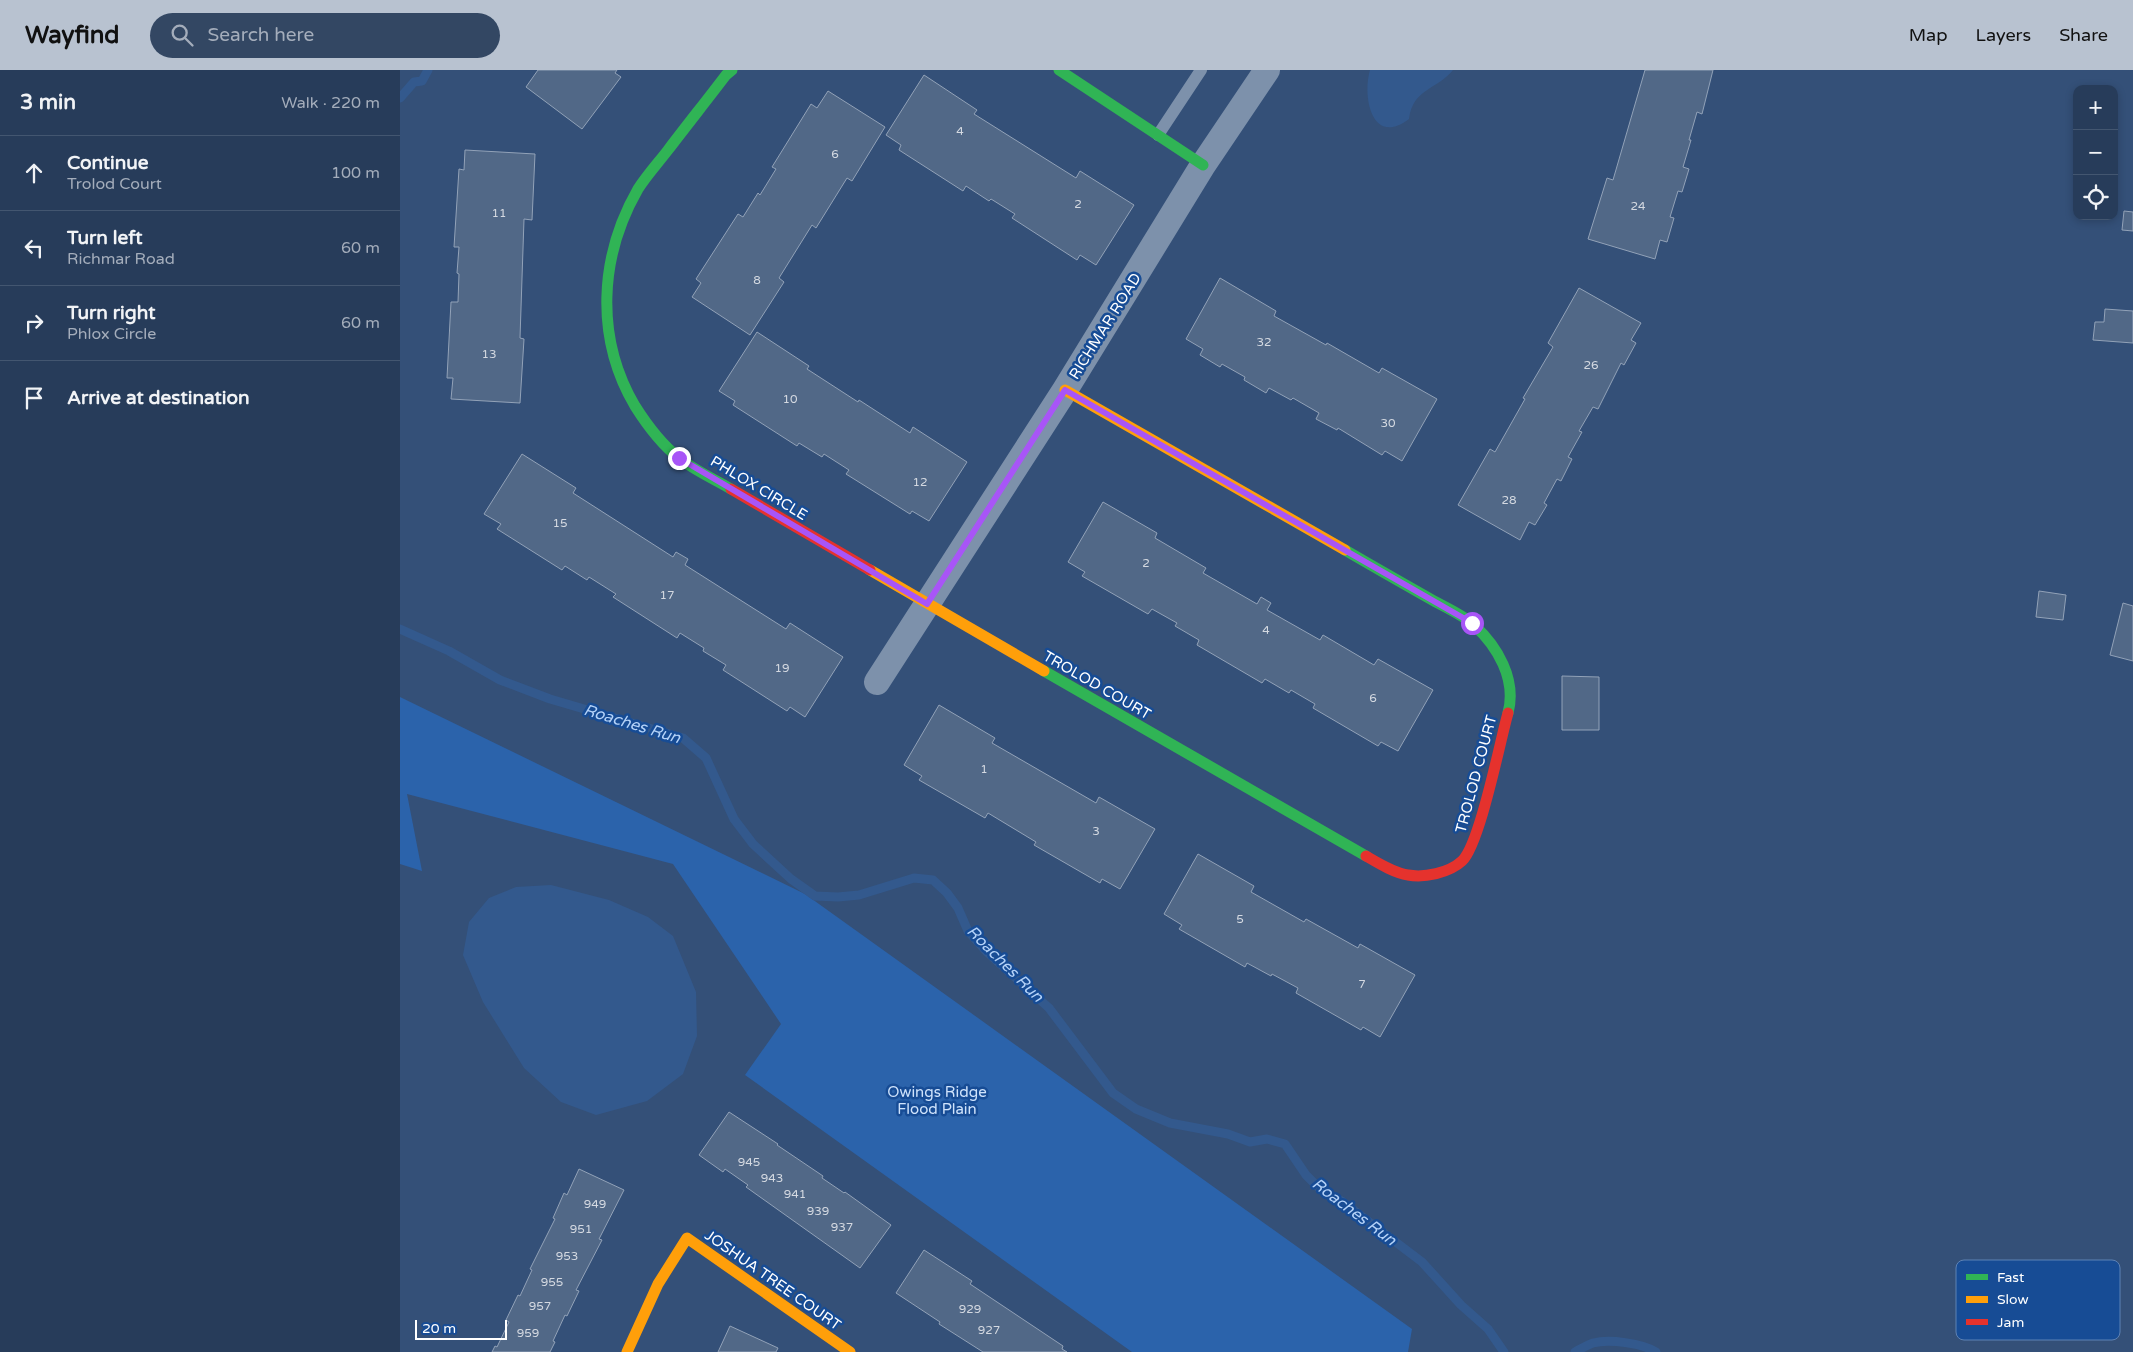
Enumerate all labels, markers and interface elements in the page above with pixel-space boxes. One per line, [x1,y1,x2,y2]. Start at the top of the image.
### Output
search box [150,13,500,58]
text: Wayfind [25,21,120,50]
icon: search [168,21,196,49]
text: Search here [208,24,314,46]
text: Map [1909,24,1948,46]
text: Layers [1976,24,2031,46]
text: Share [2059,24,2108,46]
map controls [2073,85,2118,220]
button: + [2073,85,2118,130]
text: 3 min [20,90,76,115]
text: Walk · 220 m [281,93,380,113]
house number: 4 [956,124,964,138]
button: − [2073,130,2118,175]
house number: 6 [831,147,839,161]
text: Continue [67,152,149,174]
icon: ahead [20,159,48,187]
text: 100 m [331,163,380,183]
text: Trolod Court [67,174,162,194]
button: locate [2073,175,2118,220]
house number: 2 [1074,197,1082,211]
house number: 24 [1630,199,1646,213]
house number: 11 [491,206,507,220]
text: Turn left [67,227,143,249]
icon: left [20,234,48,262]
text: 60 m [341,238,380,258]
text: Richmar Road [67,249,175,269]
street label: RICHMAR ROAD [1065,269,1145,383]
house number: 8 [753,273,761,287]
text: Turn right [67,302,155,324]
icon: right [20,309,48,337]
text: 60 m [341,313,380,333]
text: Phlox Circle [67,324,156,344]
house number: 32 [1256,335,1272,349]
house number: 13 [481,347,497,361]
house number: 26 [1583,358,1599,372]
icon: arrive [20,384,48,412]
text: Arrive at destination [67,387,250,409]
house number: 10 [782,392,798,406]
house number: 30 [1380,416,1396,430]
route end [668,447,691,470]
street label: PHLOX CIRCLE [707,452,811,524]
house number: 12 [912,475,928,489]
house number: 28 [1501,493,1517,507]
house number: 15 [552,516,568,530]
house number: 2 [1142,556,1150,570]
house number: 17 [659,588,675,602]
route start [1461,612,1484,635]
house number: 4 [1262,623,1270,637]
street label: TROLOD COURT [1040,647,1154,723]
house number: 19 [774,661,790,675]
house number: 6 [1369,691,1377,705]
water label: Roaches Run [581,700,684,749]
street label: TROLOD COURT [1452,713,1500,835]
house number: 1 [980,762,988,776]
house number: 3 [1092,824,1100,838]
house number: 5 [1236,912,1244,926]
water label: Roaches Run [963,922,1048,1007]
house number: 7 [1358,977,1366,991]
park label: Owings Ridge Flood Plain [887,1083,987,1118]
house number: 945 [738,1155,760,1169]
house number: 943 [761,1171,783,1185]
water label: Roaches Run [1308,1174,1401,1251]
house number: 941 [784,1187,806,1201]
house number: 949 [584,1197,606,1211]
house number: 939 [807,1204,829,1218]
house number: 937 [831,1220,853,1234]
house number: 951 [570,1222,592,1236]
street label: JOSHUA TREE COURT [701,1226,845,1334]
house number: 953 [556,1249,578,1263]
legend [1956,1260,2120,1340]
text: Fast [1997,1269,2025,1286]
house number: 955 [541,1275,563,1289]
text: Slow [1997,1291,2029,1308]
house number: 957 [529,1299,551,1313]
house number: 929 [959,1302,981,1316]
text: Jam [1997,1314,2024,1331]
scale bar [415,1317,508,1340]
text: 20 m [422,1320,456,1337]
house number: 927 [978,1323,1000,1337]
house number: 959 [517,1326,539,1340]

